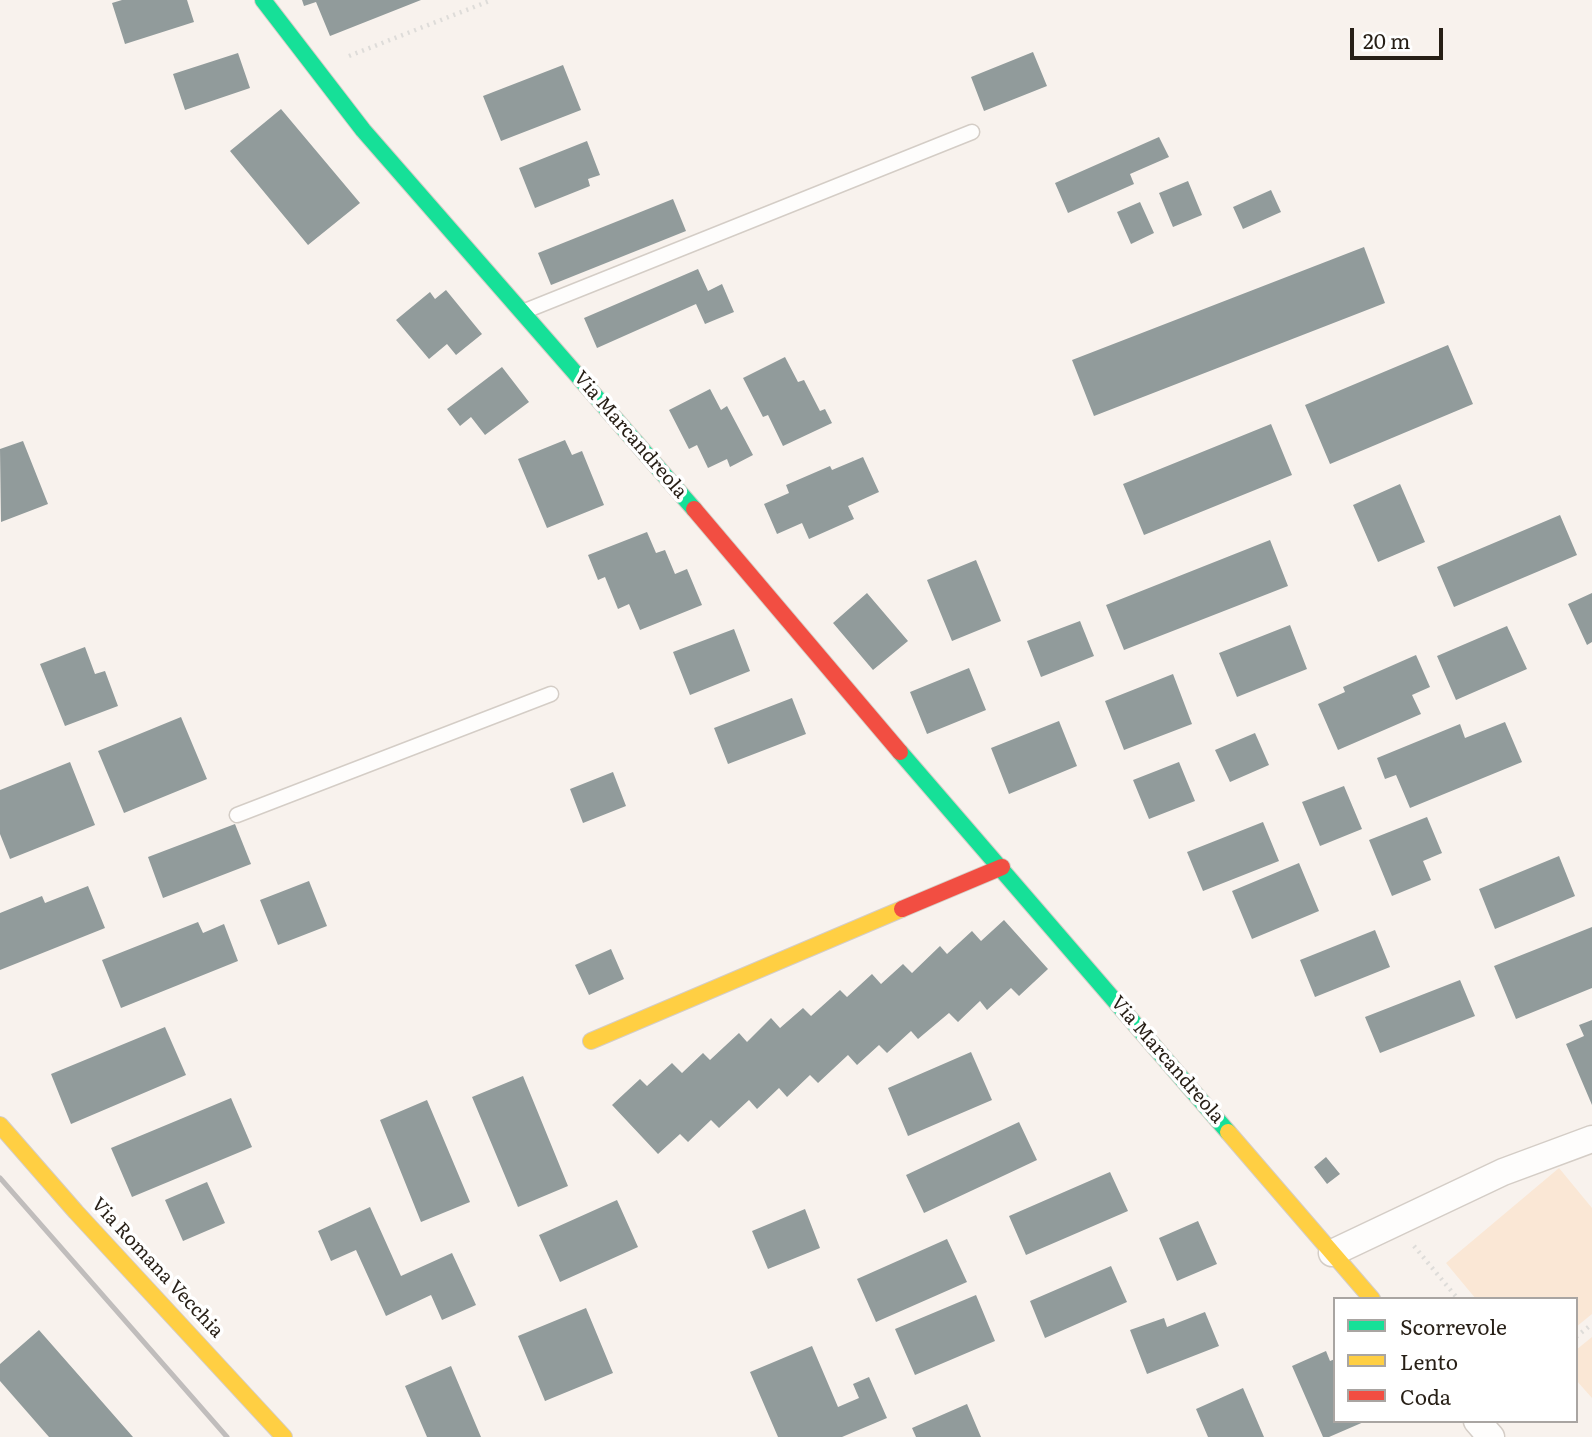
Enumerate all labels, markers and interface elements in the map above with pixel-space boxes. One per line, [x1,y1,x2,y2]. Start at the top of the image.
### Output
scale bar [1354,14,1447,58]
text: 20 m [1363,24,1410,55]
street label: Via Marcandreola [568,367,692,503]
street label: Via Marcandreola [1105,992,1229,1128]
street label: Via Romana Vecchia [86,1193,228,1343]
legend [1333,1297,1578,1423]
text: Scorrevole [1400,1310,1507,1341]
text: Lento [1400,1345,1458,1376]
text: Coda [1400,1380,1451,1411]

